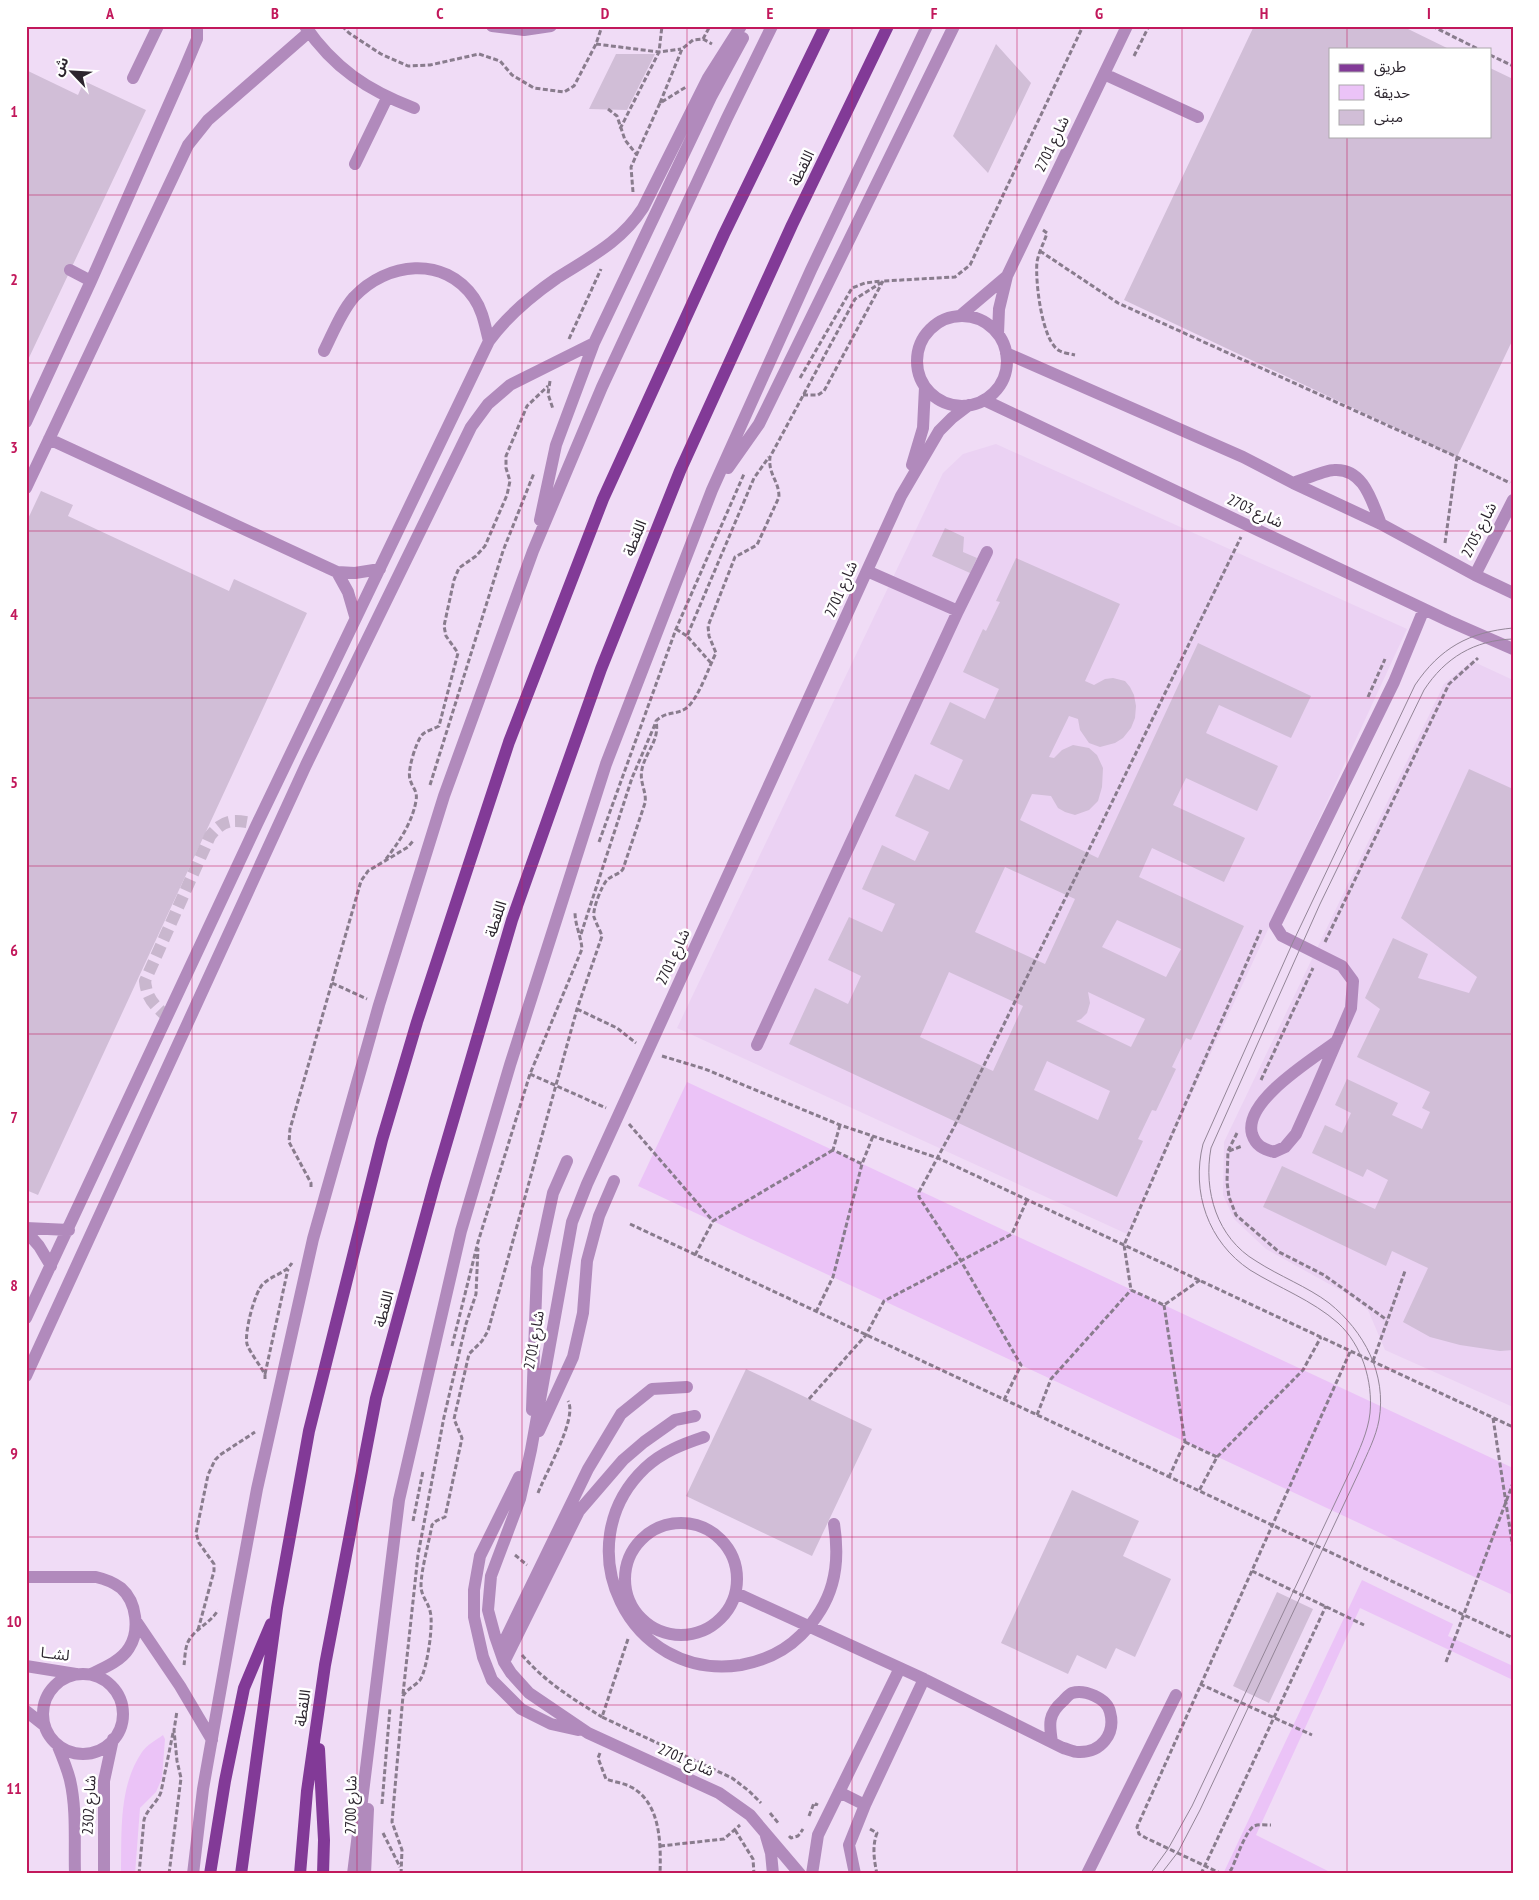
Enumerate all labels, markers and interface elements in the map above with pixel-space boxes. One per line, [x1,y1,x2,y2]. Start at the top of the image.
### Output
text: A [105,3,115,23]
text: B [271,3,279,23]
text: C [436,3,444,23]
text: D [601,3,610,23]
text: E [767,3,774,23]
text: F [931,3,938,23]
text: G [1095,3,1103,23]
text: H [1260,3,1268,23]
text: I [1427,3,1431,23]
north arrow [48,48,98,98]
legend [1329,48,1492,138]
text: ش [48,54,72,79]
text: طريق [1374,57,1406,77]
text: حديقة [1374,83,1410,102]
text: 1 [10,101,18,121]
text: مبنى [1374,107,1403,126]
street label: شارع 2701 [1030,113,1076,176]
street label: اللقطة [785,147,818,189]
text: 2 [10,269,18,289]
text: 3 [10,437,18,457]
street label: شارع 2703 [1223,489,1286,535]
street label: شارع 2705 [1457,499,1503,562]
street label: اللقطة [619,517,650,559]
street label: شارع 2701 [820,558,864,621]
text: 4 [10,604,18,624]
text: 5 [10,772,18,792]
street label: اللقطة [481,898,510,940]
street label: شارع 2701 [651,926,697,989]
text: 6 [10,940,18,960]
text: 7 [10,1107,18,1127]
text: 8 [10,1275,18,1295]
street label: اللقطة [370,1288,398,1329]
street label: شارع 2701 [519,1309,551,1371]
text: 9 [10,1443,18,1463]
text: 10 [6,1611,22,1631]
street label: لشــا [39,1642,71,1665]
street label: اللقطة [290,1688,315,1728]
street label: شارع 2701 [654,1739,717,1783]
street label: شارع 2302 [77,1775,103,1835]
street label: شارع 2700 [340,1775,364,1835]
text: 11 [6,1778,22,1798]

